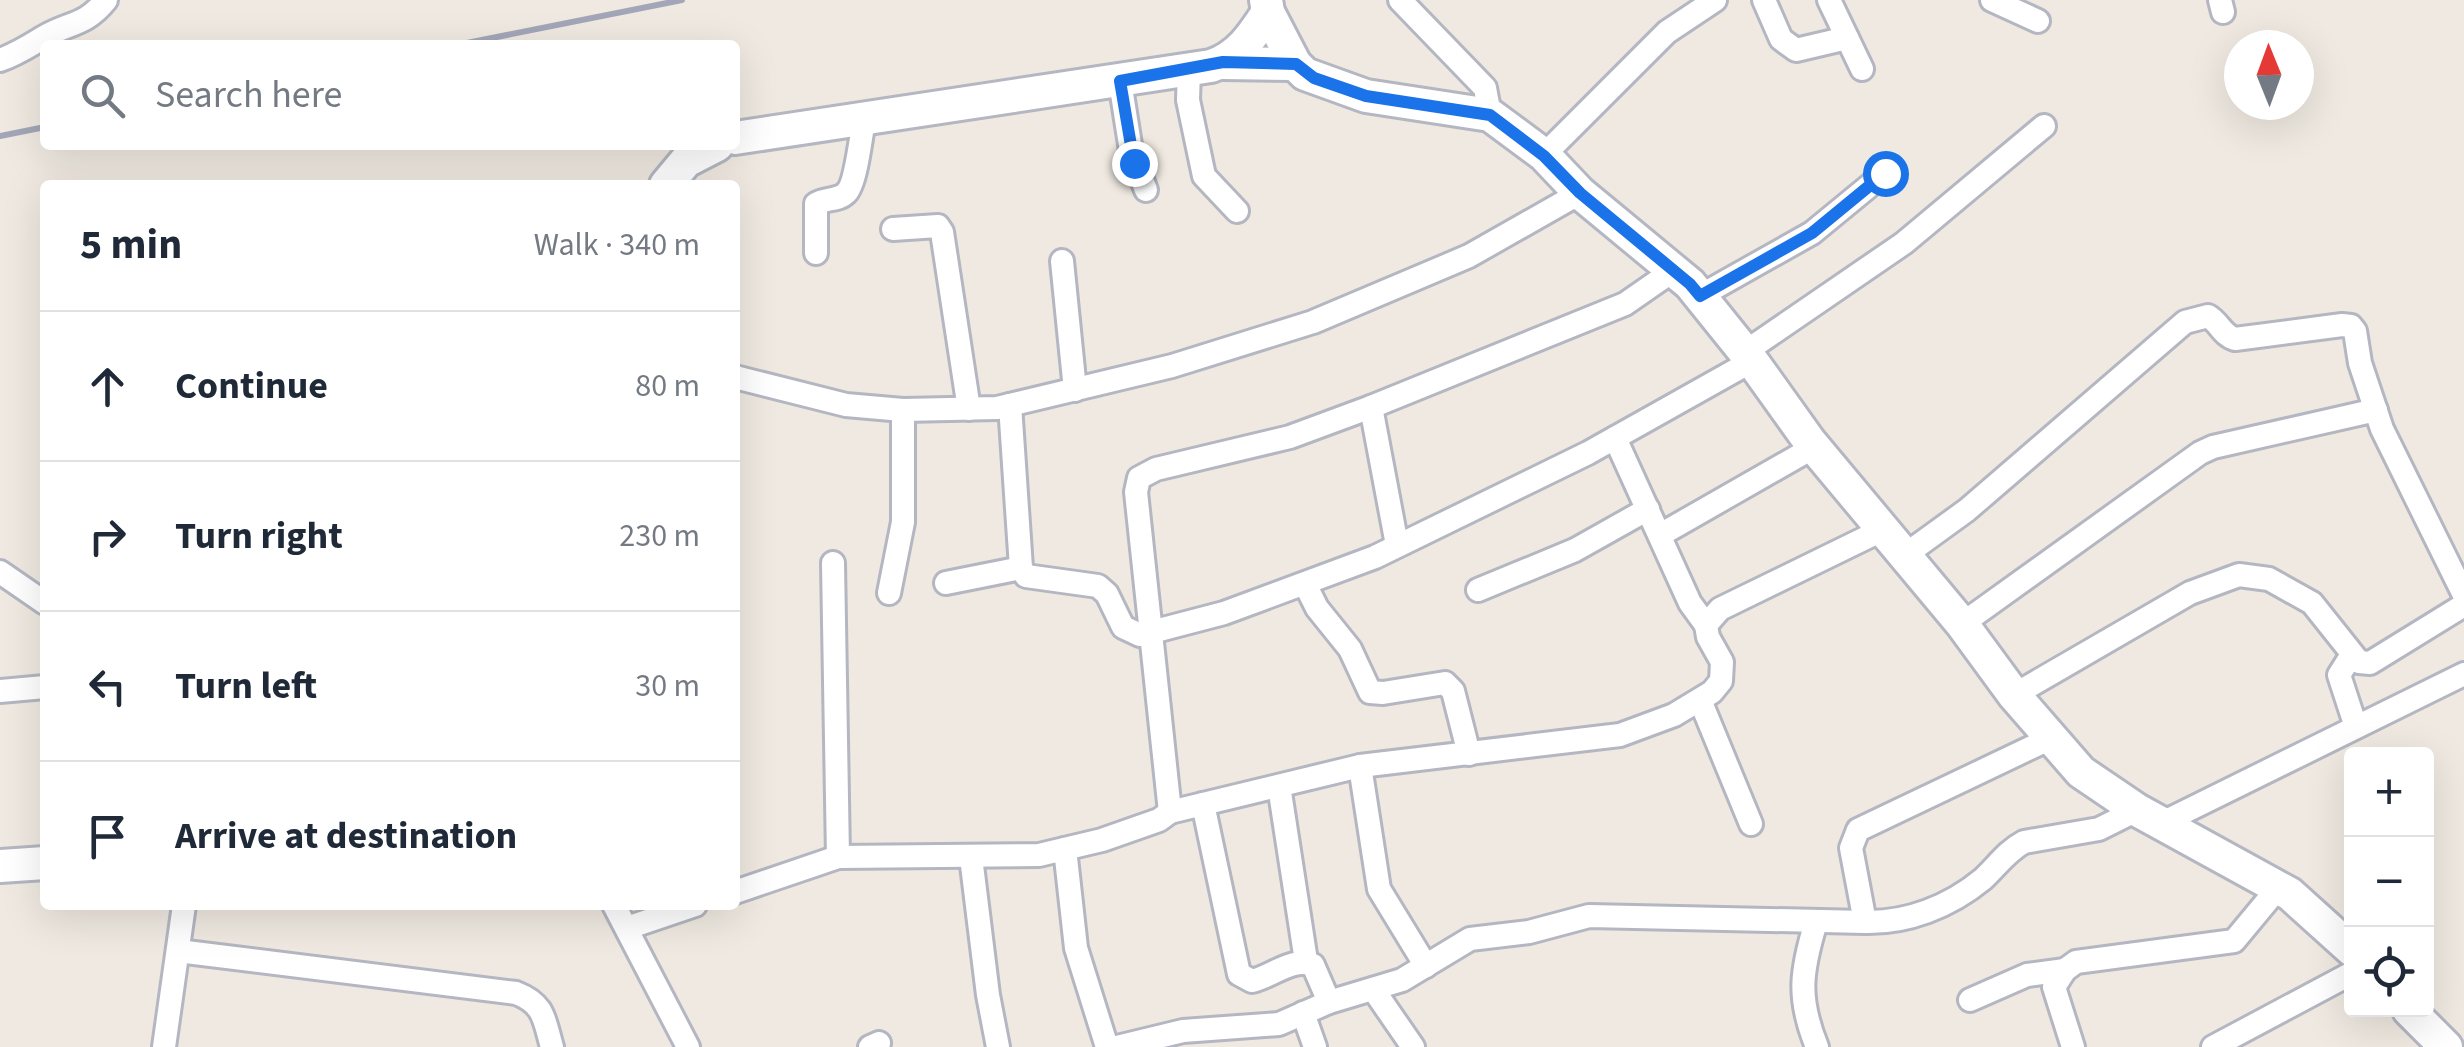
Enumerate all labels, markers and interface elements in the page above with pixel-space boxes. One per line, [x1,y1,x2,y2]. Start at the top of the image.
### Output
north arrow [2224,30,2314,120]
search box [40,40,740,150]
icon: search [75,68,130,123]
text: Search here [155,68,342,122]
route end [1112,141,1158,187]
route start [1863,151,1909,197]
text: 5 min [80,215,182,275]
text: Walk · 340 m [534,222,700,268]
icon: ahead [80,359,135,414]
text: Continue [175,359,328,413]
text: 80 m [635,363,700,409]
icon: right [80,509,135,564]
text: Turn right [175,509,343,563]
text: 230 m [619,513,700,559]
icon: left [80,659,135,714]
text: Turn left [175,659,317,713]
text: 30 m [635,663,700,709]
map controls [2344,747,2434,1017]
button: + [2344,747,2434,837]
icon: arrive [80,809,135,864]
text: Arrive at destination [175,809,517,863]
button: − [2344,837,2434,927]
button: locate [2344,927,2434,1017]

